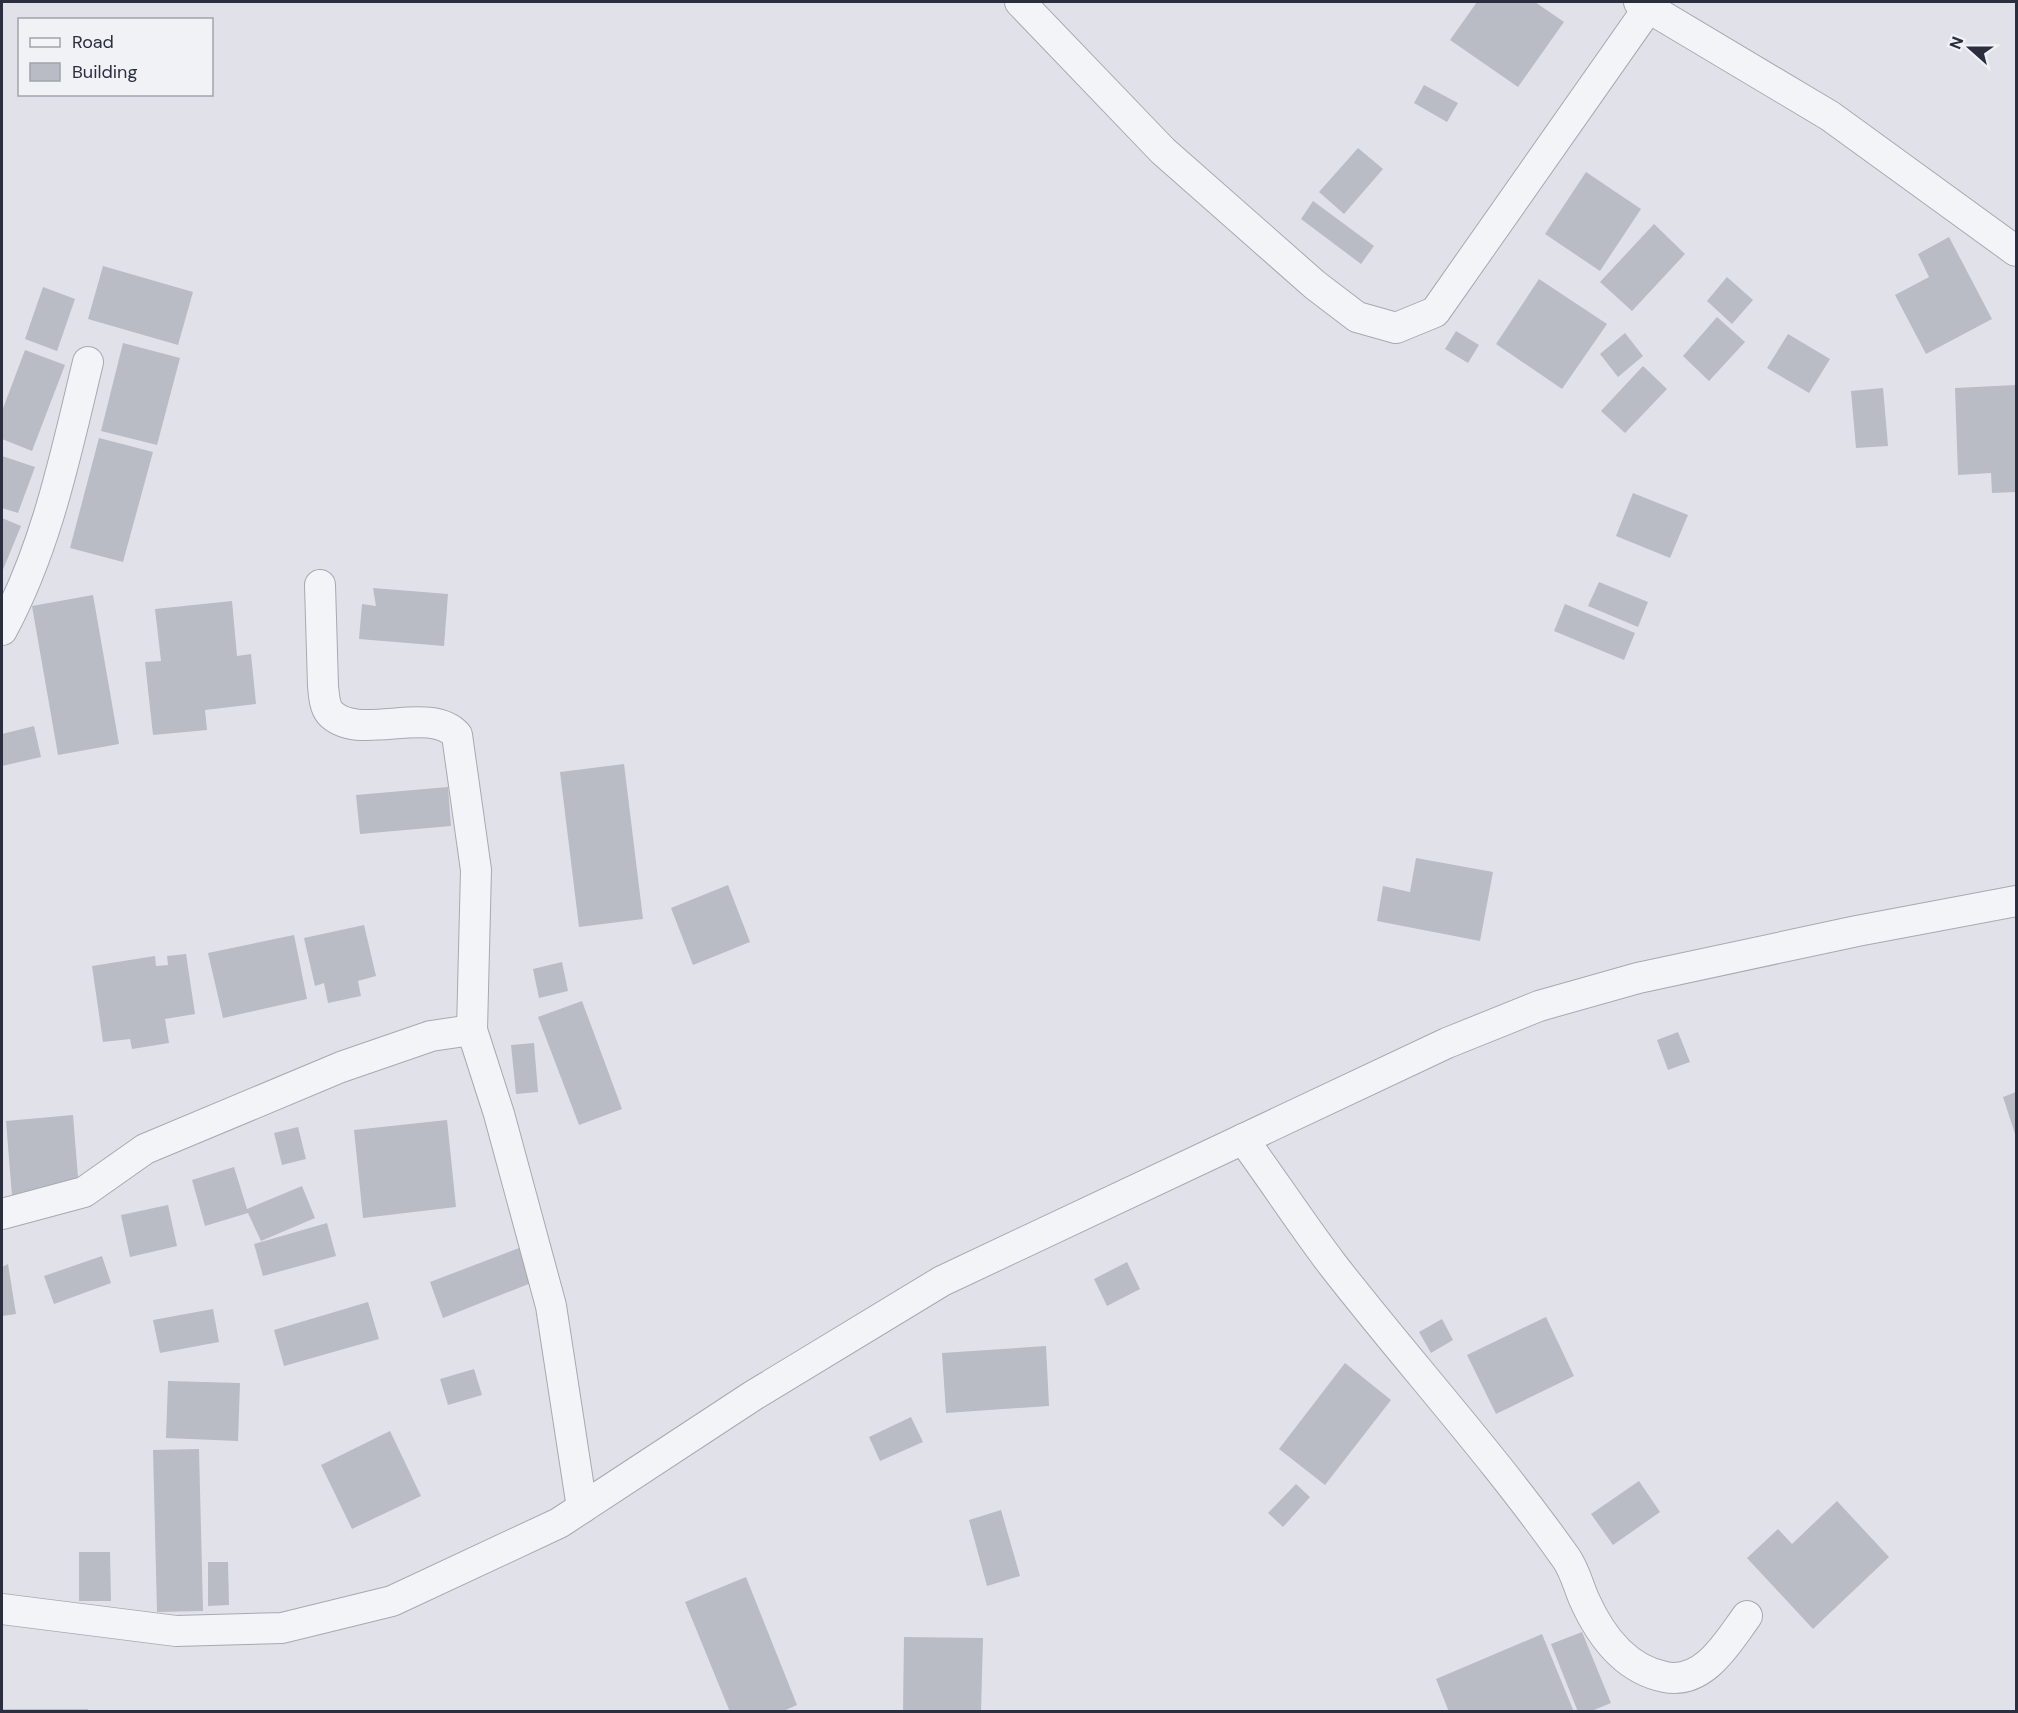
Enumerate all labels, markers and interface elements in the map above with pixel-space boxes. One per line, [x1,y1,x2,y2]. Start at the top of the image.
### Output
legend [18,18,213,96]
north arrow [1940,18,2000,78]
text: Road [72,30,114,54]
text: N [1945,34,1968,52]
text: Building [72,60,137,84]

